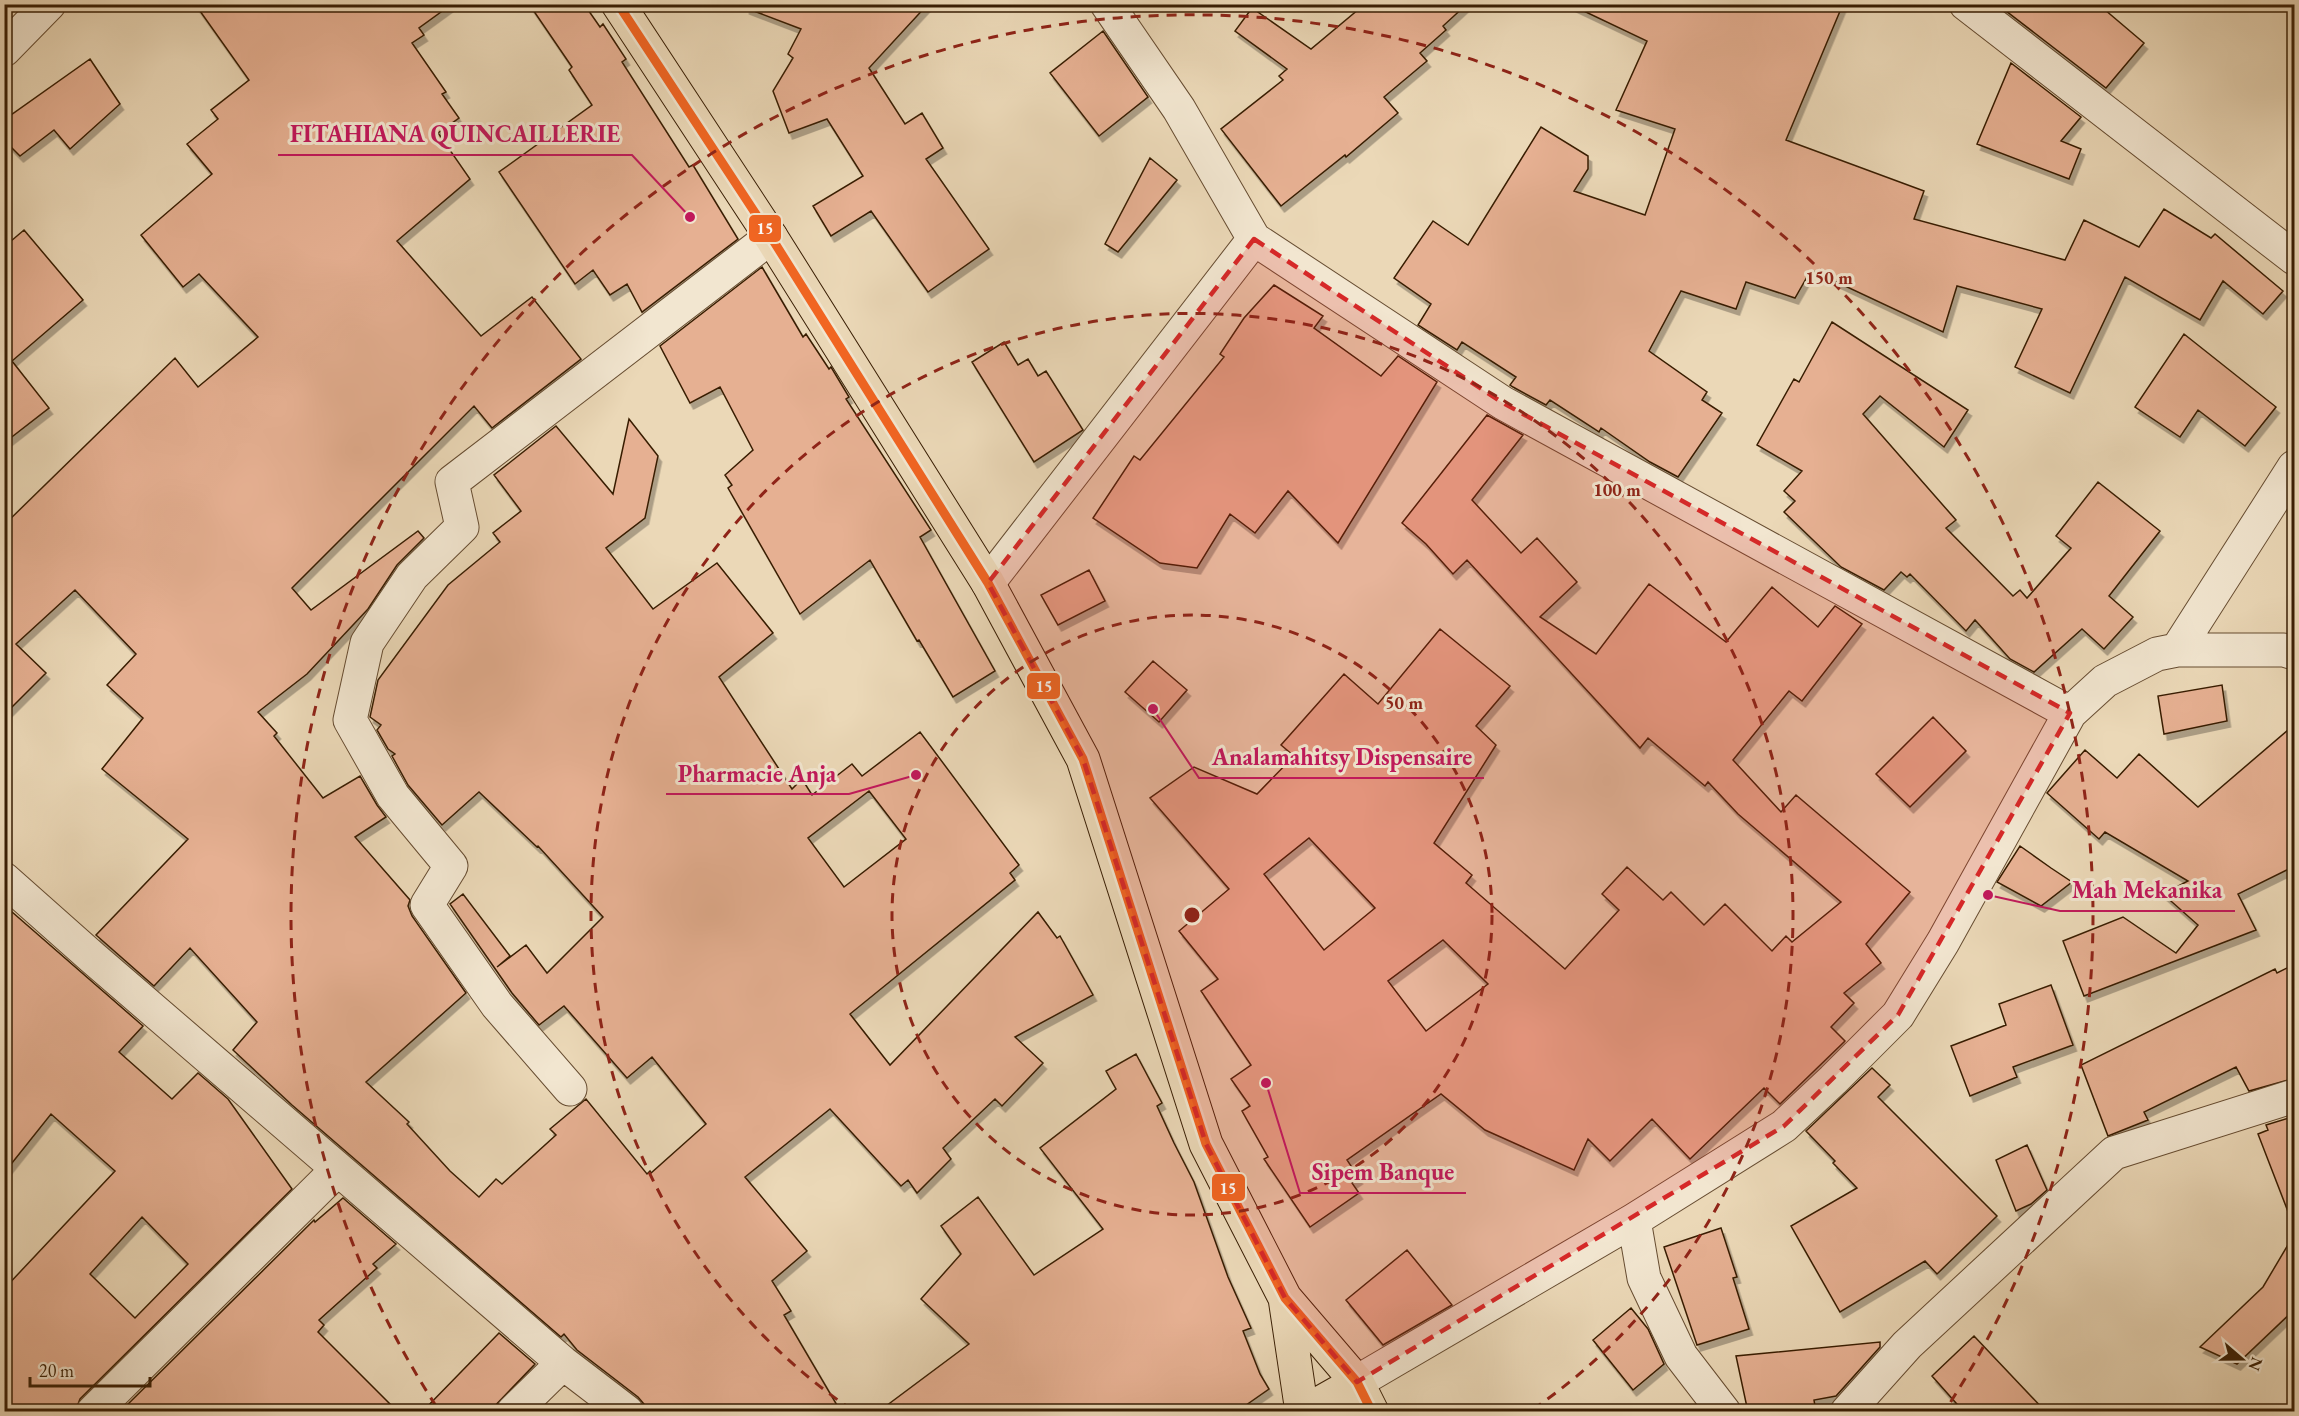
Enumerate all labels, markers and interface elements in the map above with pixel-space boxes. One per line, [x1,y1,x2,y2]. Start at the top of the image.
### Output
callout: FITAHIANA QUINCAILLERIE [278,113,632,155]
text: FITAHIANA QUINCAILLERIE [290,118,620,149]
line badge: 15 [748,214,782,243]
text: 15 [757,218,773,239]
text: 150 m [1805,266,1853,289]
text: 100 m [1593,478,1641,501]
line badge: 15 [1026,672,1061,700]
text: 15 [1036,676,1052,697]
text: 50 m [1385,691,1423,714]
callout: Analamahitsy Dispensaire [1199,736,1484,778]
text: Analamahitsy Dispensaire [1211,741,1472,773]
callout: Pharmacie Anja [666,752,849,794]
text: Pharmacie Anja [678,758,837,790]
callout: Mah Mekanika [2060,869,2235,911]
text: Mah Mekanika [2072,874,2223,905]
centre of rings [1182,905,1202,925]
callout: Sipem Banque [1300,1151,1466,1193]
text: Sipem Banque [1312,1156,1454,1188]
line badge: 15 [1211,1173,1246,1202]
text: 15 [1220,1178,1236,1199]
north arrow [2212,1329,2272,1389]
scale bar [30,1350,150,1388]
text: N [2244,1354,2268,1374]
text: 20 m [39,1359,74,1382]

